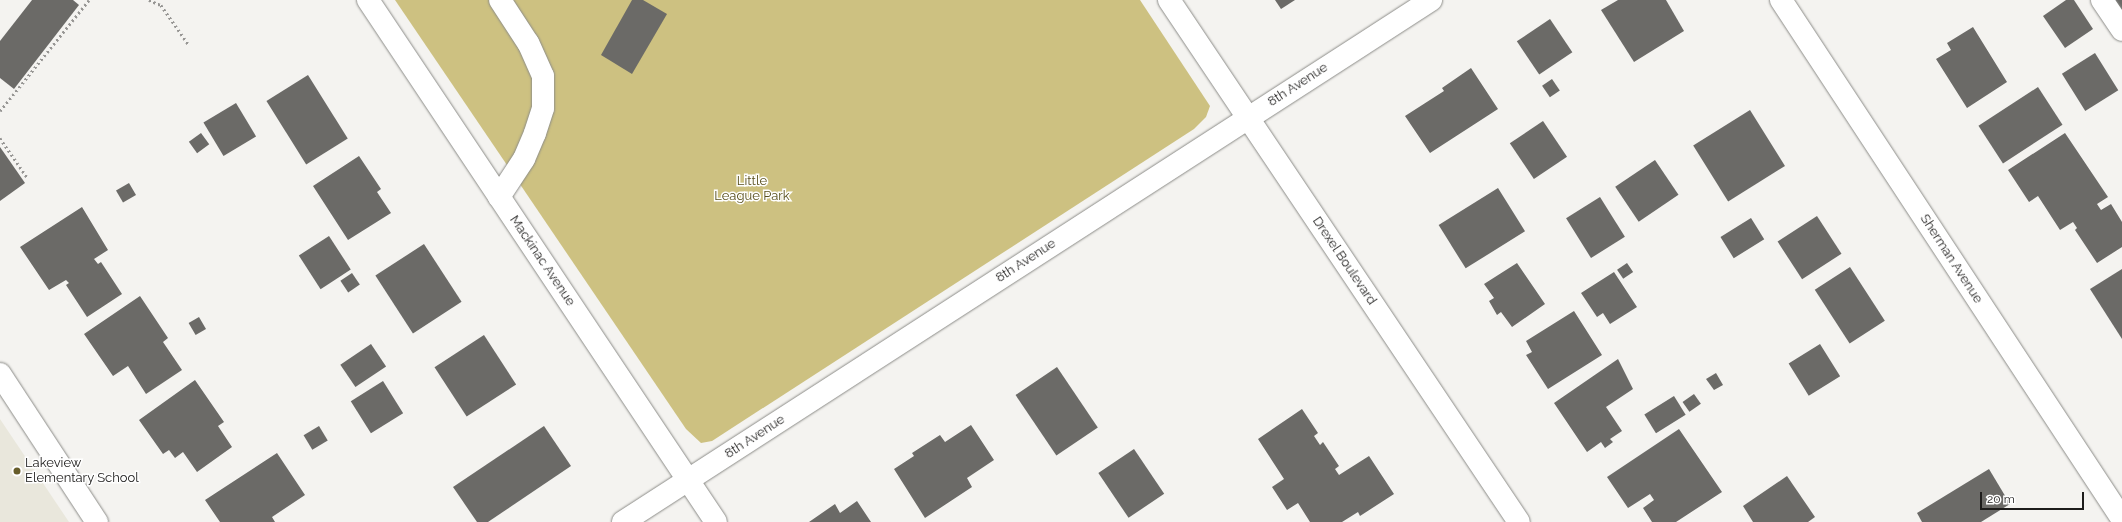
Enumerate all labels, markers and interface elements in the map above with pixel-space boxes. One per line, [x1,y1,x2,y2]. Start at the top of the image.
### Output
street label: 8th Avenue [1265,60,1331,110]
park label: Little League Park [714,174,790,205]
street label: Sherman Avenue [1916,211,1986,307]
street label: Mackinac Avenue [506,213,578,309]
street label: Drexel Boulevard [1309,214,1379,308]
street label: 8th Avenue [993,236,1059,286]
street label: 8th Avenue [722,412,788,462]
place label: Lakeview Elementary School [25,456,139,487]
marker: Lakeview Elementary School [12,466,22,476]
scale bar [1982,484,2086,510]
text: 20 m [1987,492,2015,506]

